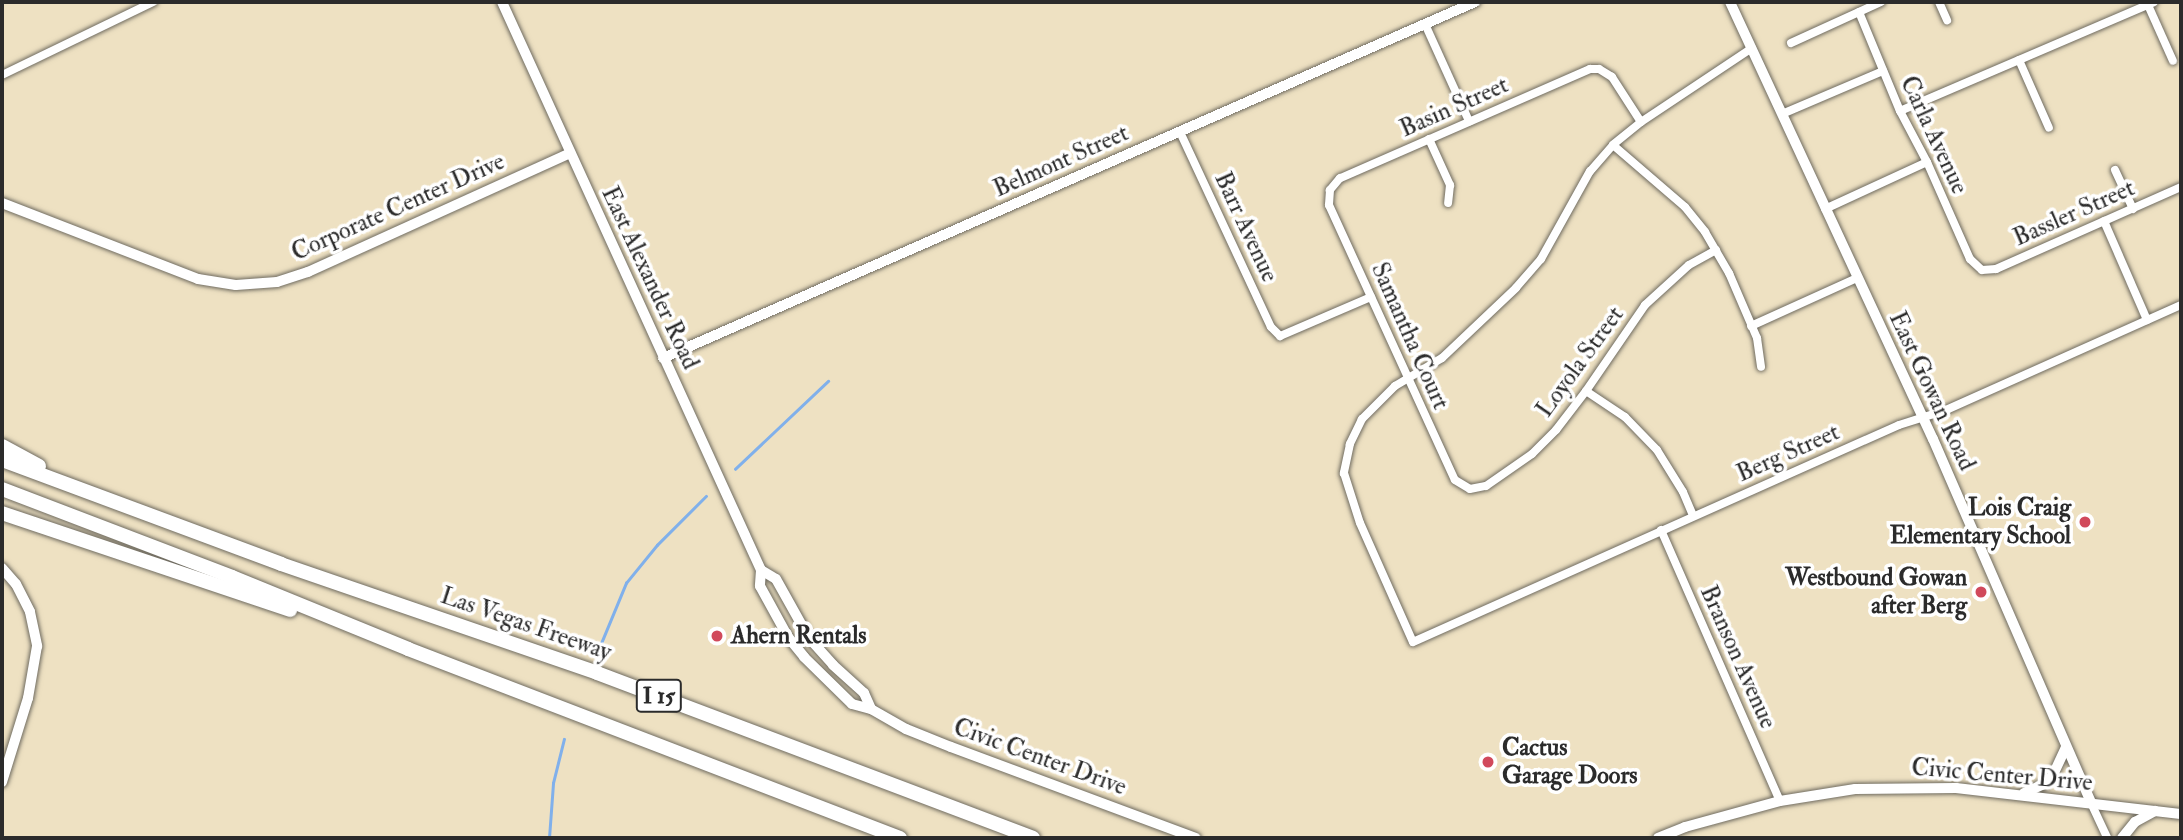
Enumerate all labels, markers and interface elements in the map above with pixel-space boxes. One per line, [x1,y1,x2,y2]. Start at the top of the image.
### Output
street label: Basin Street [1395,70,1513,144]
street label: Carla Avenue [1894,71,1974,199]
street label: Belmont Street [989,118,1133,204]
street label: Corporate Center Drive [287,147,509,267]
street label: Barr Avenue [1208,167,1284,287]
street label: Bassler Street [2009,173,2139,253]
street label: East Alexander Road [595,182,705,374]
street label: Samantha Court [1365,258,1455,414]
street label: Loyola Street [1530,301,1630,423]
street label: East Gowan Road [1883,307,1981,475]
street label: Berg Street [1732,418,1844,488]
place label: Lois Craig Elementary School [1890,494,2071,550]
marker: Lois Craig Elementary School [2077,514,2093,530]
place label: Westbound Gowan after Berg [1785,564,1967,620]
street label: Las Vegas Freeway [437,581,615,667]
street label: Branson Avenue [1694,581,1782,733]
marker: Westbound Gowan after Berg [1973,584,1989,600]
place label: Ahern Rentals [731,622,867,650]
marker: Ahern Rentals [709,628,725,644]
road number: I 15 [634,676,684,716]
street label: Civic Center Drive [950,712,1130,802]
place label: Cactus Garage Doors [1502,734,1638,790]
street label: Civic Center Drive [1910,753,2094,797]
marker: Cactus Garage Doors [1480,754,1496,770]

